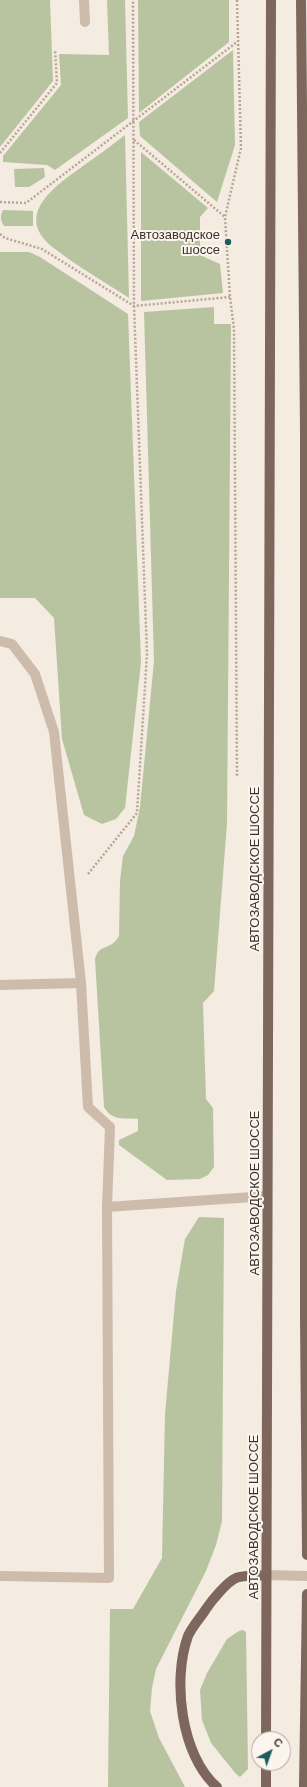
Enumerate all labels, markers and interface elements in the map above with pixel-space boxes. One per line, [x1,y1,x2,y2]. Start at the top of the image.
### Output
place label: Автозаводское шоссе [131,227,220,258]
marker: Автозаводское шоссе [223,237,233,247]
street label: АВТОЗАВОДСКОЕ ШОССЕ [247,786,263,952]
street label: АВТОЗАВОДСКОЕ ШОССЕ [247,1110,263,1276]
street label: АВТОЗАВОДСКОЕ ШОССЕ [246,1434,262,1600]
north arrow [251,1731,291,1771]
text: С [271,1735,286,1750]

